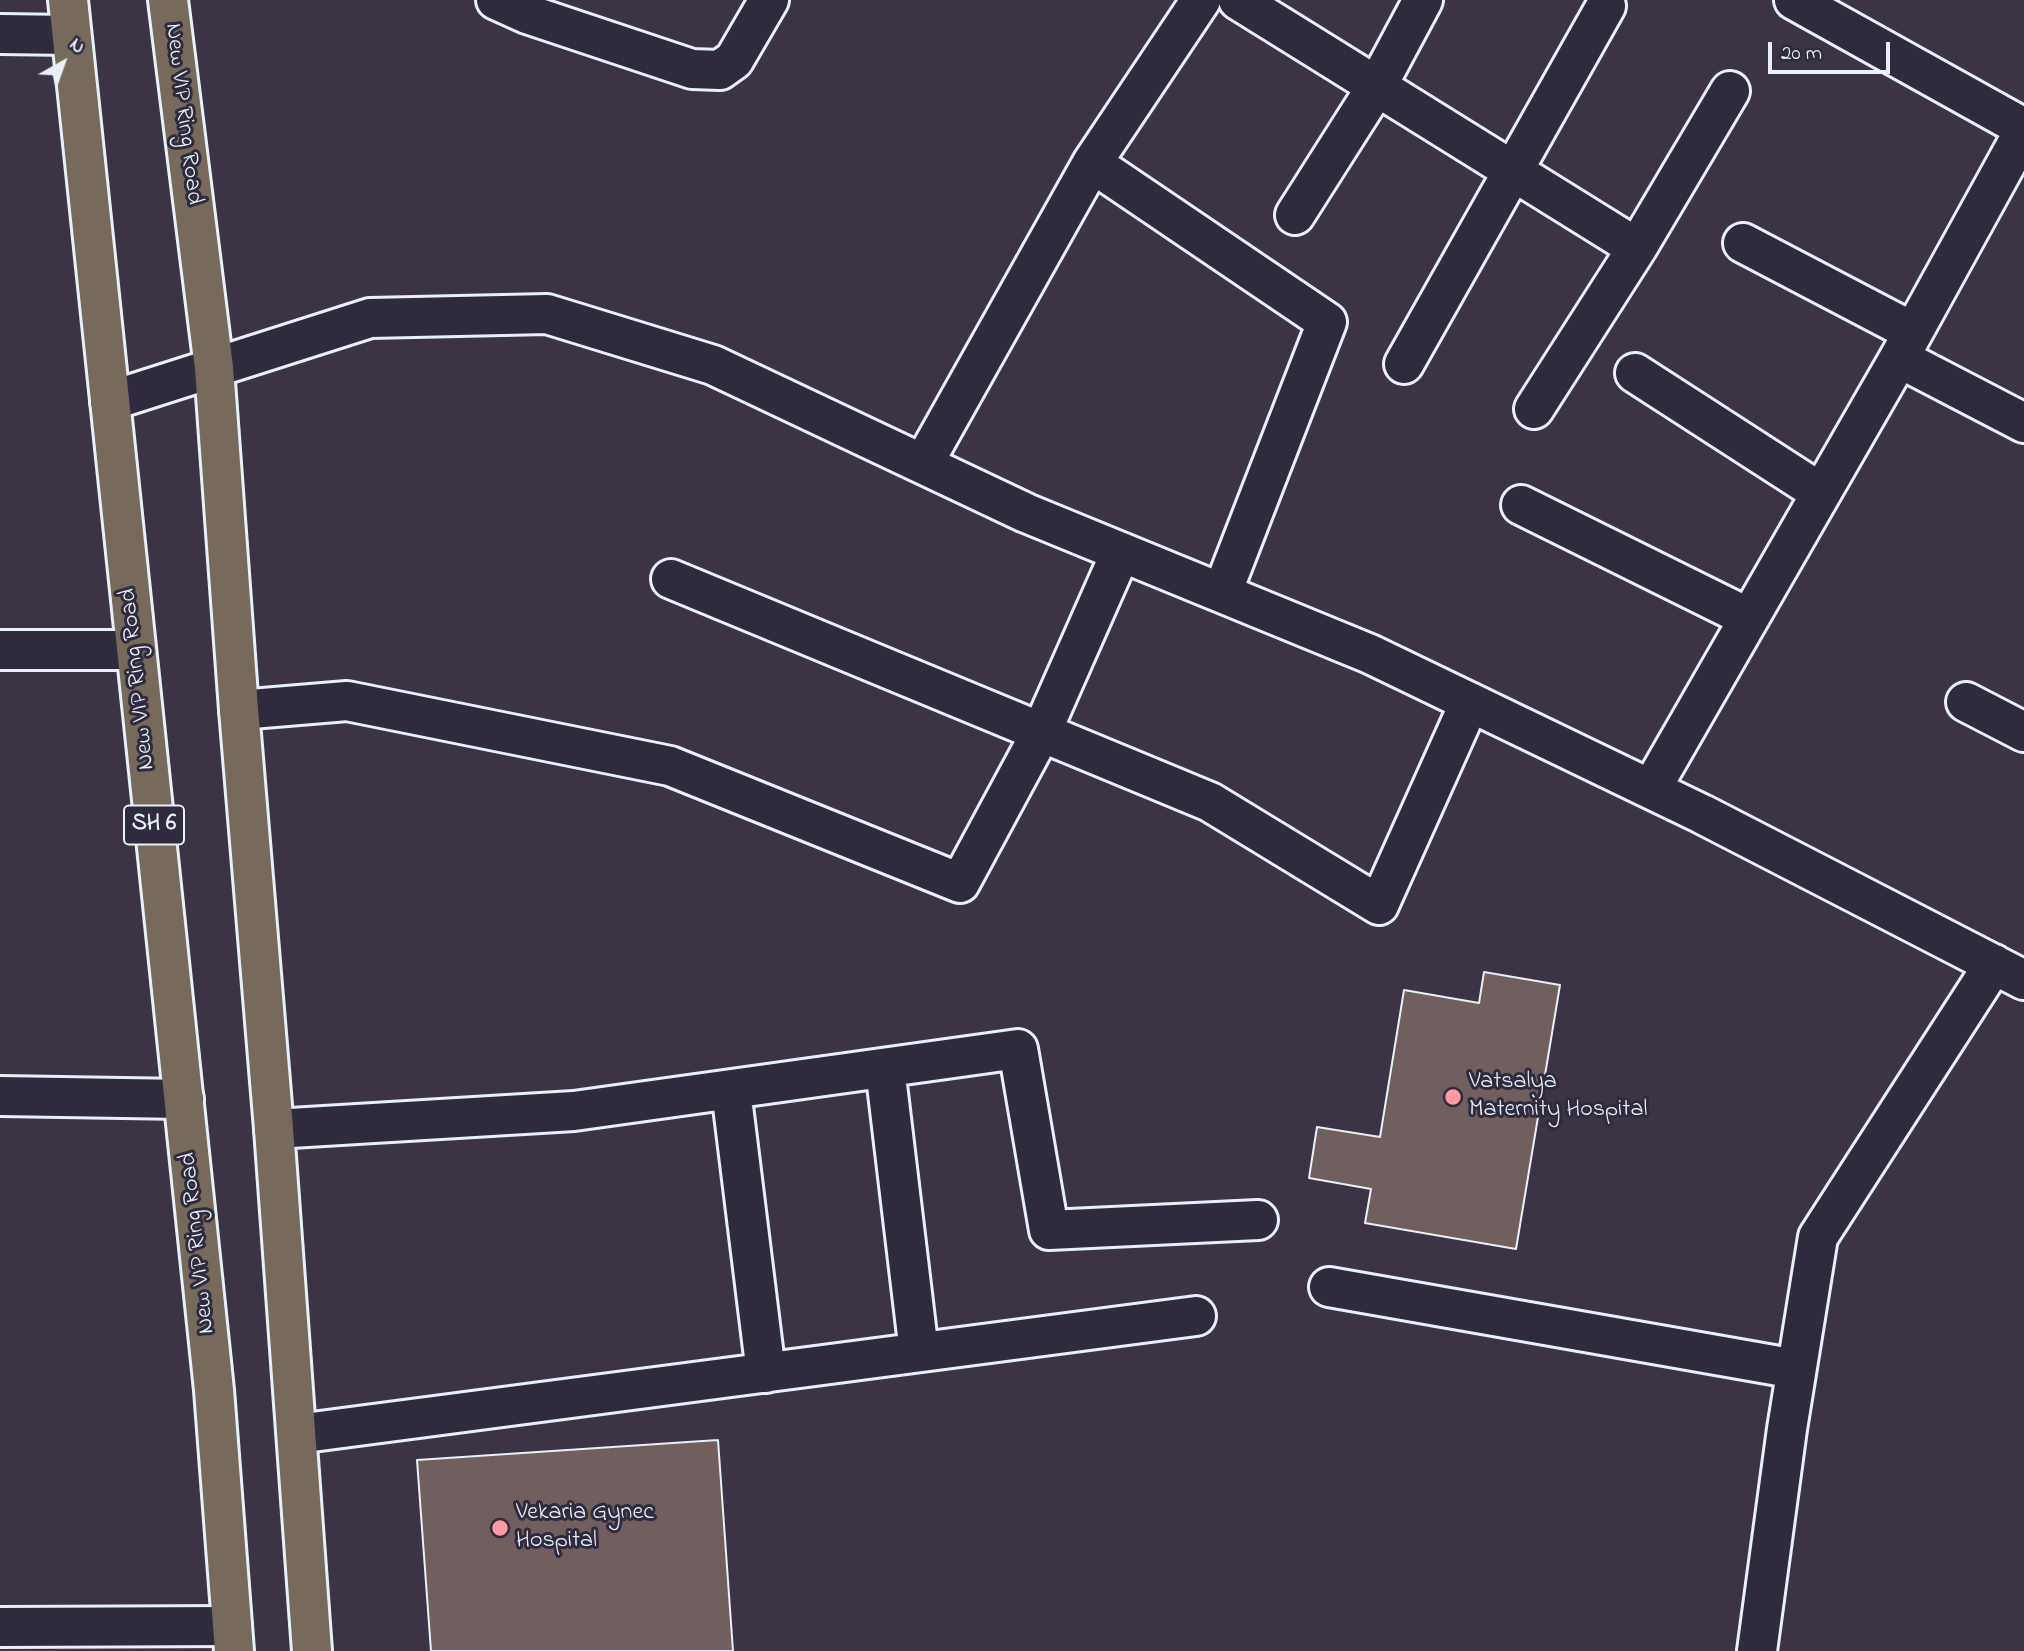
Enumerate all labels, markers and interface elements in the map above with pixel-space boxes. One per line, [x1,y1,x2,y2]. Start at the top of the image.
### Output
street label: New VIP Ring Road [157,22,207,206]
north arrow [28,28,98,98]
scale bar [1772,28,1895,72]
text: N [63,32,90,61]
text: 20 m [1781,39,1822,69]
street label: New VIP Ring Road [115,587,163,771]
road number: SH 6 [124,806,184,845]
place label: Vatsalya Maternity Hospital [1469,1069,1647,1125]
marker: Vatsalya Maternity Hospital [1443,1087,1463,1107]
street label: New VIP Ring Road [175,1151,223,1335]
place label: Vekaria Gynec Hospital [516,1500,654,1556]
marker: Vekaria Gynec Hospital [490,1518,510,1538]

